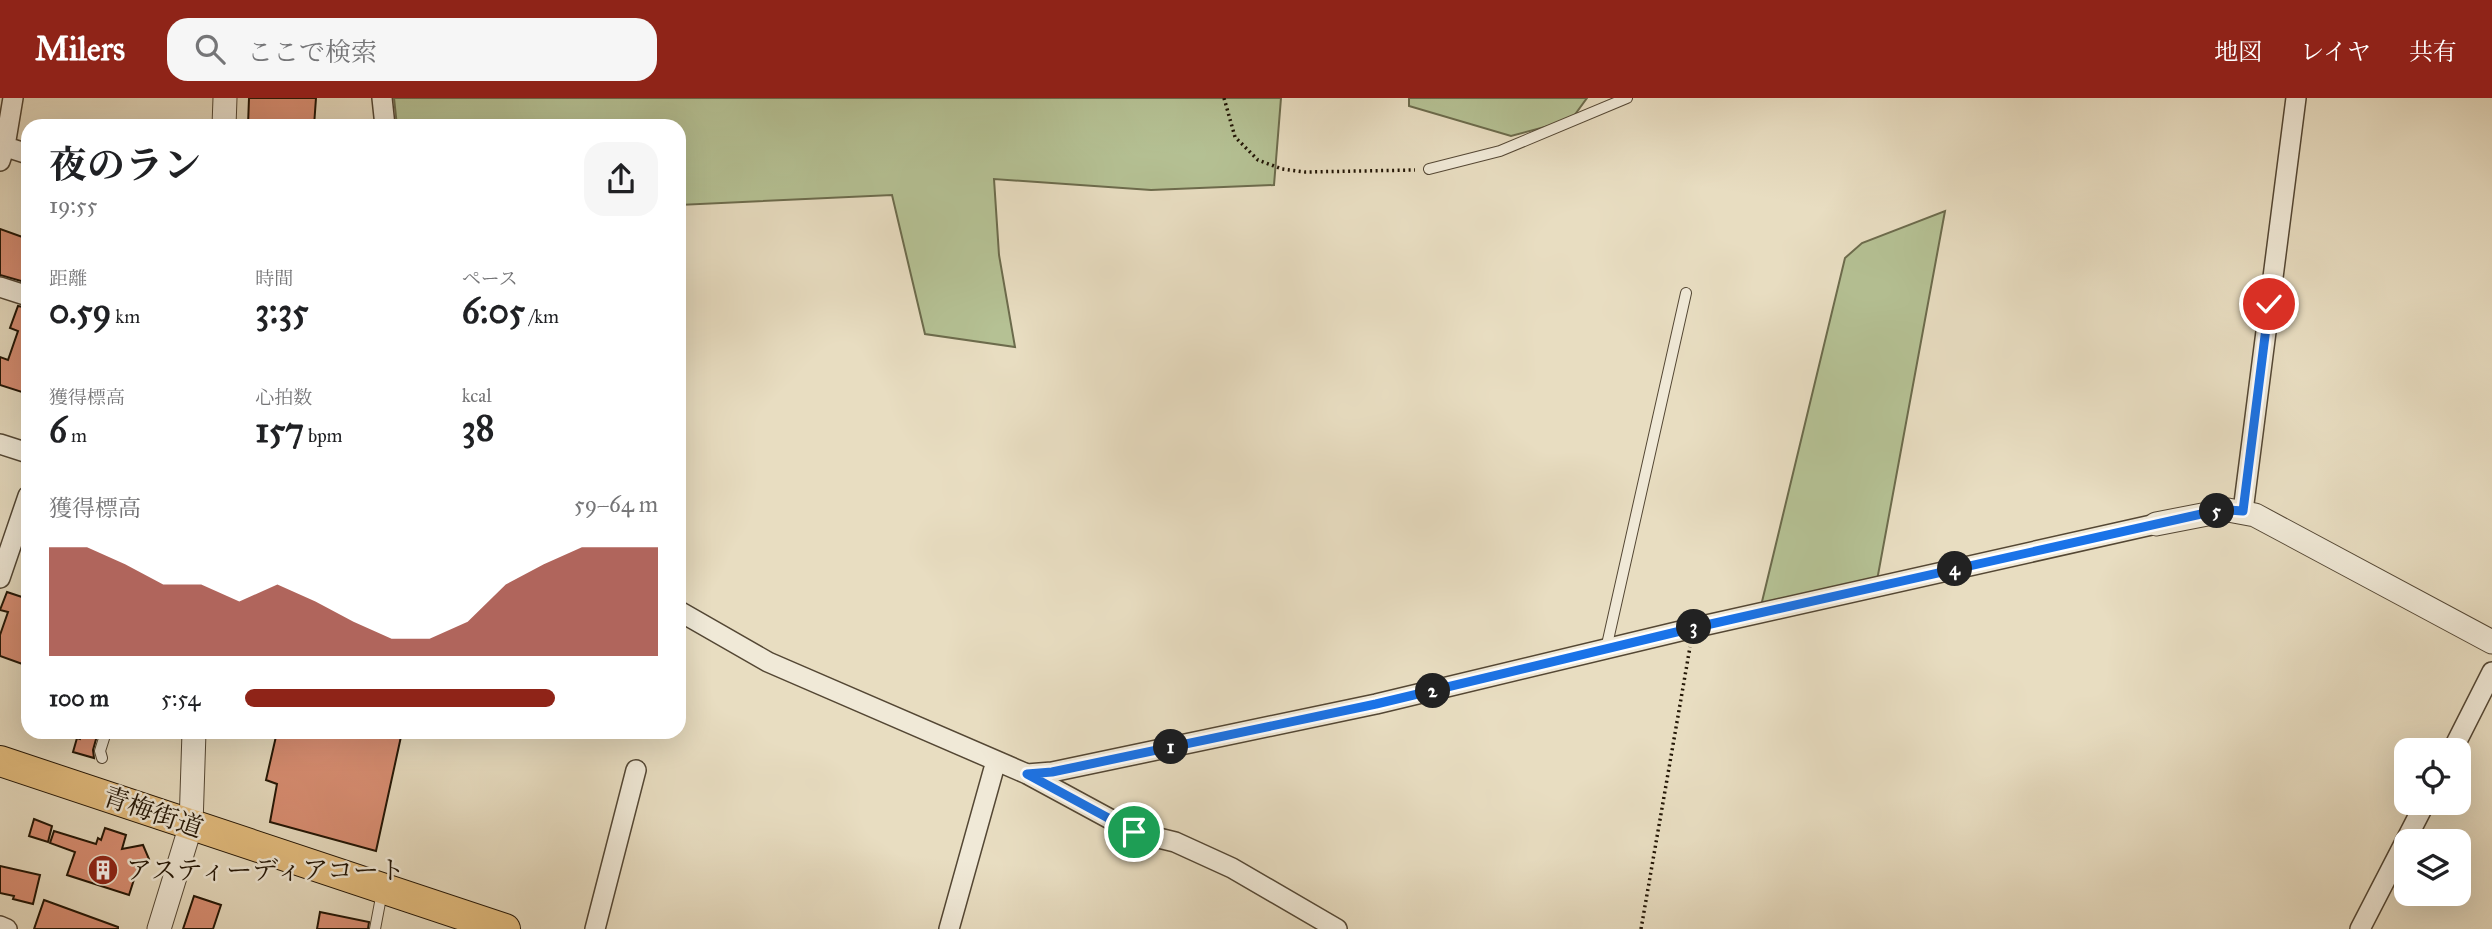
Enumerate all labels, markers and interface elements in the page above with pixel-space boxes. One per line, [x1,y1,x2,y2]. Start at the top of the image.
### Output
search box [167,18,657,81]
text: Milers [35,29,125,69]
icon: search [191,30,229,68]
text: ここで検索 [247,36,377,68]
text: 地図 [2214,37,2262,67]
text: レイヤ [2300,37,2371,67]
text: 共有 [2409,37,2457,67]
text: 夜のラン [49,142,201,188]
button: share [584,142,658,216]
text: 19:55 [49,191,97,219]
text: 距離 [49,267,87,290]
text: 時間 [255,267,293,290]
text: ペース [462,267,518,290]
pin [2239,274,2299,334]
icon: check [2250,285,2288,323]
text: 0.59 [49,290,111,333]
text: 3:35 [255,290,308,333]
text: 6:05 [462,290,525,333]
text: km [111,305,140,328]
text: /km [525,305,559,328]
text: kcal [462,384,492,407]
text: 獲得標高 [49,386,125,409]
text: 心拍数 [255,386,312,409]
text: 38 [462,407,494,450]
text: 6 [49,409,67,452]
text: 157 [255,409,304,452]
text: m [67,424,87,447]
text: bpm [304,424,343,447]
text: 59–64 m [574,490,658,518]
text: 獲得標高 [49,494,141,522]
pin: 5 [2200,494,2234,528]
text: 5 [2212,499,2221,522]
pin: 4 [1938,552,1972,587]
text: 4 [1949,557,1960,580]
pin: 3 [1676,610,1712,644]
text: 3 [1690,615,1697,638]
pin: 2 [1416,674,1450,708]
text: 2 [1428,679,1437,702]
text: 100 m [49,684,109,712]
text: 5:54 [161,684,200,712]
pin: 1 [1154,730,1188,764]
text: 1 [1167,735,1174,758]
map controls [2394,738,2471,906]
button: locate [2394,738,2471,815]
street label: 青梅街道 [99,780,207,844]
pin [1104,802,1164,862]
icon: arrive [1115,813,1153,851]
button: layers [2394,829,2471,906]
building icon: アスティーディアコート [86,853,120,887]
place label: アスティーディアコート [126,854,405,886]

